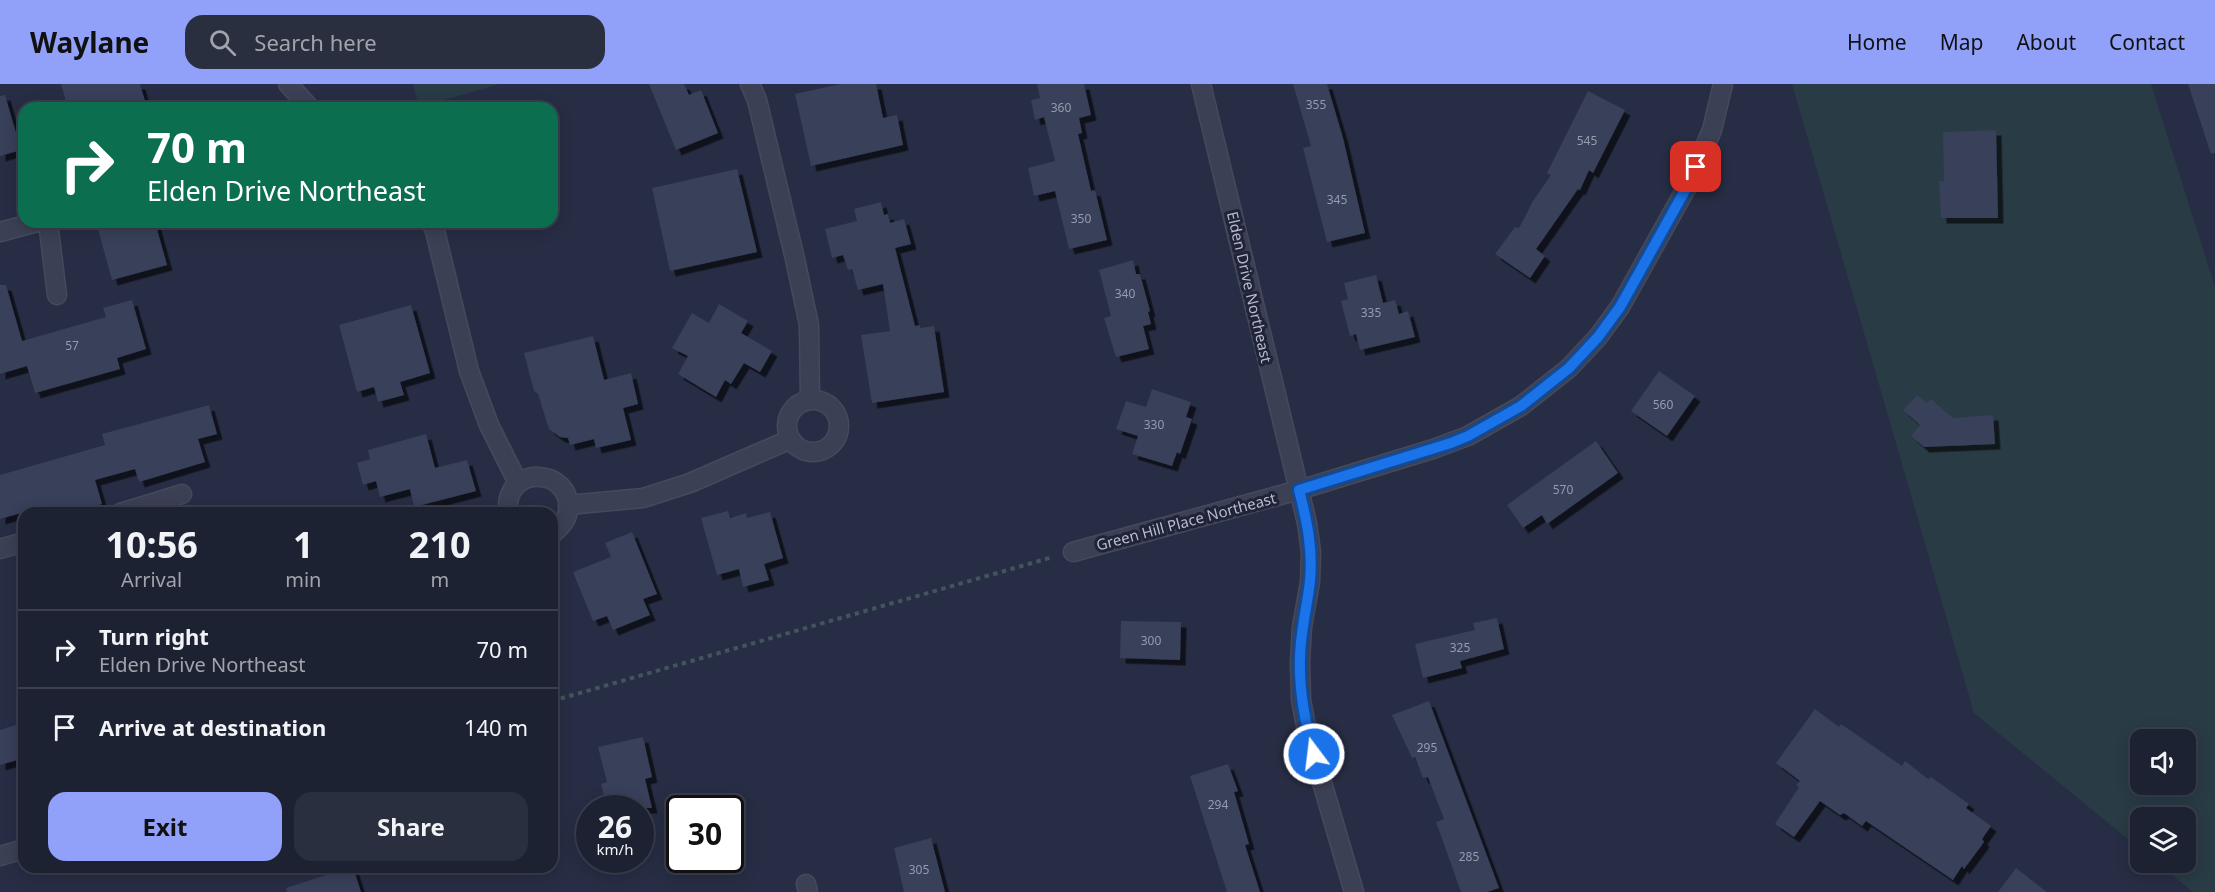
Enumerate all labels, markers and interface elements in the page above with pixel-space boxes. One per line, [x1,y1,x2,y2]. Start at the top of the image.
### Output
search box [185,15,605,69]
text: Waylane [30,23,149,61]
icon: search [206,26,239,59]
text: Search here [254,27,377,57]
text: Home [1847,28,1907,56]
text: Map [1940,28,1983,56]
text: About [2016,28,2076,56]
text: Contact [2109,28,2185,56]
house number: 355 [1306,96,1326,113]
house number: 360 [1051,99,1071,116]
text: 70 m [147,118,247,175]
icon: right [48,126,126,204]
house number: 545 [1577,132,1597,149]
pin [1670,141,1721,192]
icon: arrive [1679,150,1712,183]
text: Elden Drive Northeast [147,172,426,209]
house number: 345 [1327,191,1347,208]
street label: Elden Drive Northeast [1223,209,1277,365]
house number: 350 [1071,210,1091,227]
house number: 340 [1115,285,1135,302]
house number: 335 [1361,304,1381,321]
house number: 57 [65,337,79,354]
house number: 560 [1653,396,1673,413]
house number: 330 [1144,416,1164,433]
house number: 570 [1553,481,1573,498]
street label: Green Hill Place Northeast [1094,487,1279,555]
text: 10:56 [105,520,198,569]
text: 1 [293,520,314,569]
text: 210 [409,520,471,569]
text: Arrival [121,566,182,593]
text: min [285,566,321,593]
text: m [430,566,449,593]
text: Turn right [99,621,209,651]
house number: 300 [1141,632,1161,649]
icon: right [48,633,81,666]
text: 70 m [477,634,528,664]
house number: 325 [1450,639,1470,656]
text: Elden Drive Northeast [99,651,306,678]
icon: arrive [48,711,81,744]
text: Arrive at destination [99,712,326,742]
text: 140 m [464,712,528,742]
position arrow [1282,722,1346,786]
map controls [2130,729,2196,873]
button: sound [2130,729,2196,795]
house number: 295 [1417,739,1437,756]
button: Exit [48,792,282,861]
button: Share [294,792,528,861]
speed limit sign: 30 [666,795,744,873]
house number: 294 [1208,796,1228,813]
text: 26 [598,806,632,847]
button: layers [2130,807,2196,873]
text: km/h [597,839,633,859]
house number: 285 [1459,848,1479,865]
house number: 305 [909,861,929,878]

